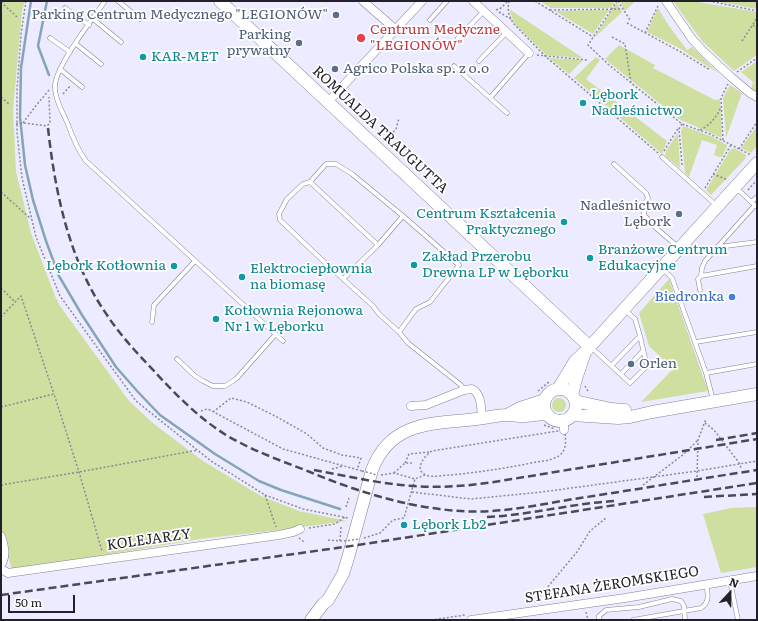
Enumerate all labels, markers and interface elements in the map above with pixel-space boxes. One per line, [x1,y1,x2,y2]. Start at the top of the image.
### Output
place label: Parking Centrum Medycznego "LEGIONÓW" [31,7,328,23]
marker: Parking Centrum Medycznego "LEGIONÓW" [331,10,341,20]
place label: Centrum Medyczne "LEGIONÓW" [370,22,500,54]
place label: Parking prywatny [227,27,291,60]
marker: Centrum Medyczne "LEGIONÓW" [355,32,367,44]
marker: Parking prywatny [294,38,304,48]
place label: KAR-MET [151,49,219,65]
marker: KAR-MET [138,52,148,62]
place label: Agrico Polska sp. z o.o [343,61,489,77]
street label: ROMUALDA TRAUGUTTA [309,63,451,197]
marker: Agrico Polska sp. z o.o [330,64,340,74]
place label: Lębork Nadleśnictwo [591,87,682,120]
marker: Lębork Nadleśnictwo [578,98,588,108]
place label: Nadleśnictwo Lębork [580,198,671,230]
place label: Centrum Kształcenia Praktycznego [416,206,556,238]
marker: Nadleśnictwo Lębork [674,209,684,219]
marker: Centrum Kształcenia Praktycznego [559,217,569,227]
place label: Branżowe Centrum Edukacyjne [598,242,727,274]
place label: Zakład Przerobu Drewna LP w Lęborku [422,249,569,282]
marker: Branżowe Centrum Edukacyjne [585,253,595,263]
place label: Lębork Kotłownia [46,258,166,274]
marker: Zakład Przerobu Drewna LP w Lęborku [409,260,419,270]
marker: Lębork Kotłownia [169,261,179,271]
place label: Elektrociepłownia na biomasę [250,261,372,294]
marker: Elektrociepłownia na biomasę [237,272,247,282]
place label: Biedronka [654,289,724,305]
marker: Biedronka [727,292,737,302]
place label: Kotłownia Rejonowa Nr 1 w Lęborku [224,303,363,336]
marker: Kotłownia Rejonowa Nr 1 w Lęborku [211,314,221,324]
place label: Orlen [639,356,677,372]
marker: Orlen [626,359,636,369]
place label: Lębork Lb2 [412,517,486,533]
marker: Lębork Lb2 [399,520,409,530]
street label: KOLEJARZY [106,526,192,554]
street label: STEFANA ŻEROMSKIEGO [524,563,700,607]
north arrow [710,573,750,613]
text: N [727,573,742,591]
scale bar [10,587,77,613]
text: 50 m [15,593,42,611]

